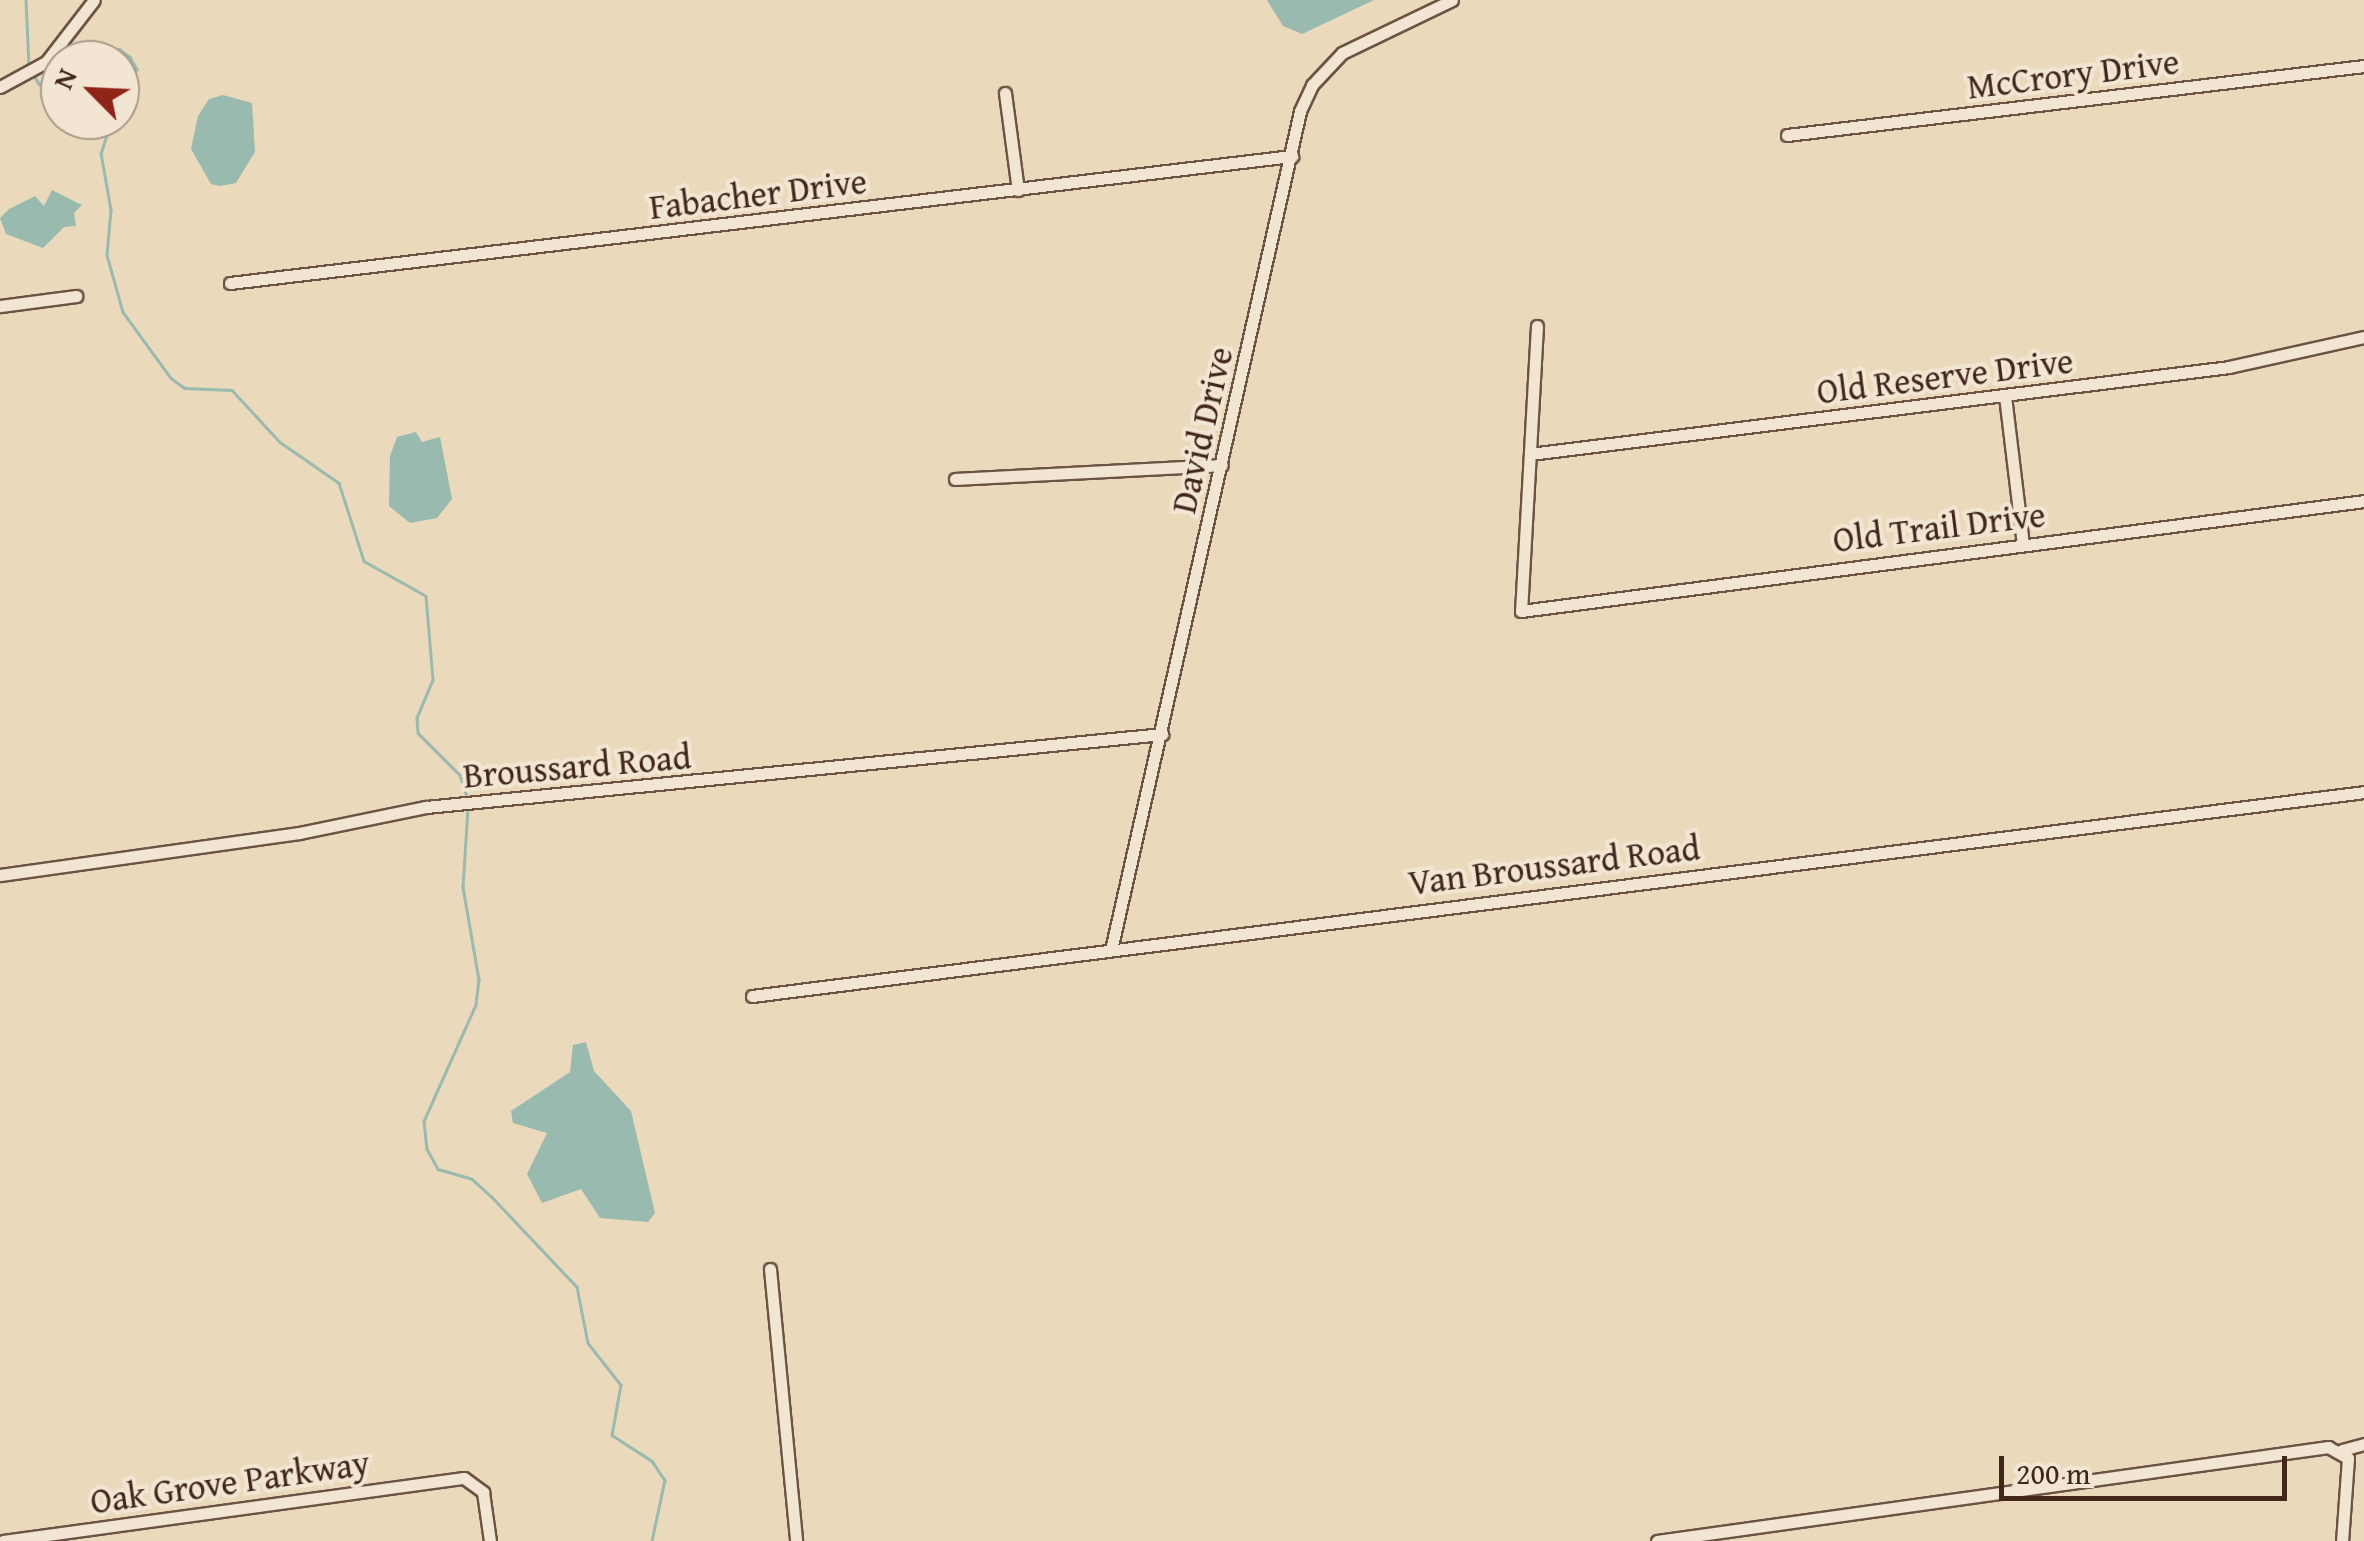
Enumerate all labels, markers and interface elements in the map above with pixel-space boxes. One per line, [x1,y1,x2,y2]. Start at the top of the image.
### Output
north arrow [40,40,140,140]
street label: McCrory Drive [1965,40,2181,108]
text: N [41,62,86,95]
street label: Fabacher Drive [647,160,869,228]
street label: Old Reserve Drive [1814,339,2076,413]
street label: David Drive [1162,343,1242,517]
street label: Old Trail Drive [1830,493,2048,561]
street label: Broussard Road [461,735,693,797]
street label: Van Broussard Road [1406,826,1702,904]
scale bar [2004,1436,2292,1498]
street label: Oak Grove Parkway [88,1442,372,1522]
text: 200 m [2016,1451,2090,1495]

